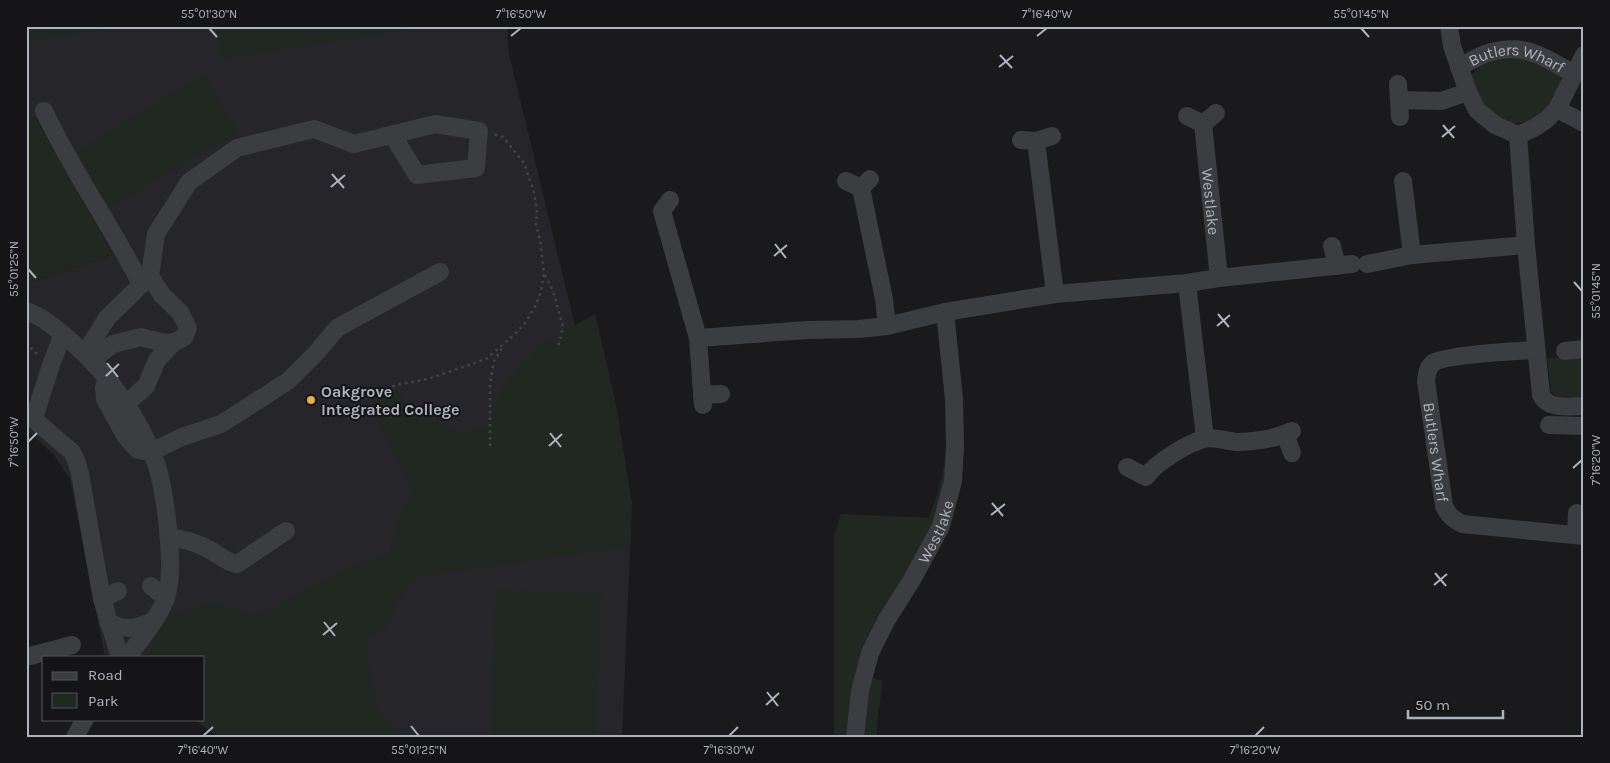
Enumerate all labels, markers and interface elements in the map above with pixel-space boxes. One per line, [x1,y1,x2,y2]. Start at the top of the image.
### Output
text: 55°01'30"N [181,7,237,21]
text: 7°16'50"W [496,7,546,21]
text: 7°16'40"W [1022,7,1072,21]
text: 55°01'45"N [1333,7,1389,21]
street label: Butlers Wharf [1465,40,1569,76]
street label: Westlake [1198,167,1224,236]
text: 55°01'25"N [7,241,21,297]
text: 55°01'45"N [1589,263,1603,319]
place label: Oakgrove Integrated College [321,382,459,419]
marker: Oakgrove Integrated College [305,394,317,406]
street label: Butlers Wharf [1420,401,1453,504]
text: 7°16'50"W [7,417,21,467]
text: 7°16'20"W [1589,434,1603,485]
street label: Westlake [913,498,957,566]
legend [42,656,205,720]
text: Road [88,666,123,684]
scale bar [1408,688,1502,720]
text: Park [88,692,118,710]
text: 50 m [1415,696,1450,714]
text: 7°16'40"W [178,743,228,757]
text: 55°01'25"N [391,743,447,757]
text: 7°16'30"W [704,743,755,757]
text: 7°16'20"W [1230,743,1281,757]

